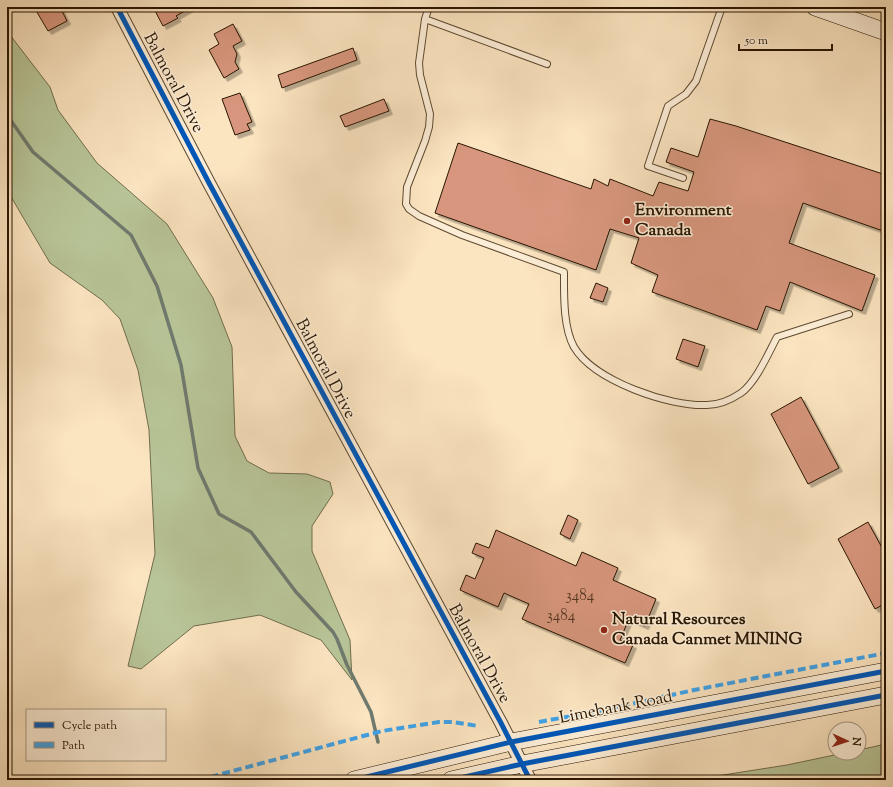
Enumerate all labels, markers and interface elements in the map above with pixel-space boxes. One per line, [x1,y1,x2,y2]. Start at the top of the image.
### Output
scale bar [739,26,832,52]
street label: Balmoral Drive [137,29,209,137]
text: 50 m [744,32,768,50]
place label: Environment Canada [635,199,732,243]
marker: Environment Canada [622,216,632,226]
street label: Balmoral Drive [289,315,361,423]
house number: 3484 [566,586,595,607]
street label: Balmoral Drive [442,600,516,708]
house number: 3484 [547,606,576,627]
place label: Natural Resources Canada Canmet MINING [612,608,802,652]
marker: Natural Resources Canada Canmet MINING [599,625,609,635]
street label: Limebank Road [557,685,675,731]
legend [26,709,166,761]
text: Cycle path [62,717,117,735]
north arrow [827,721,867,761]
text: N [848,736,864,746]
text: Path [62,737,85,755]

